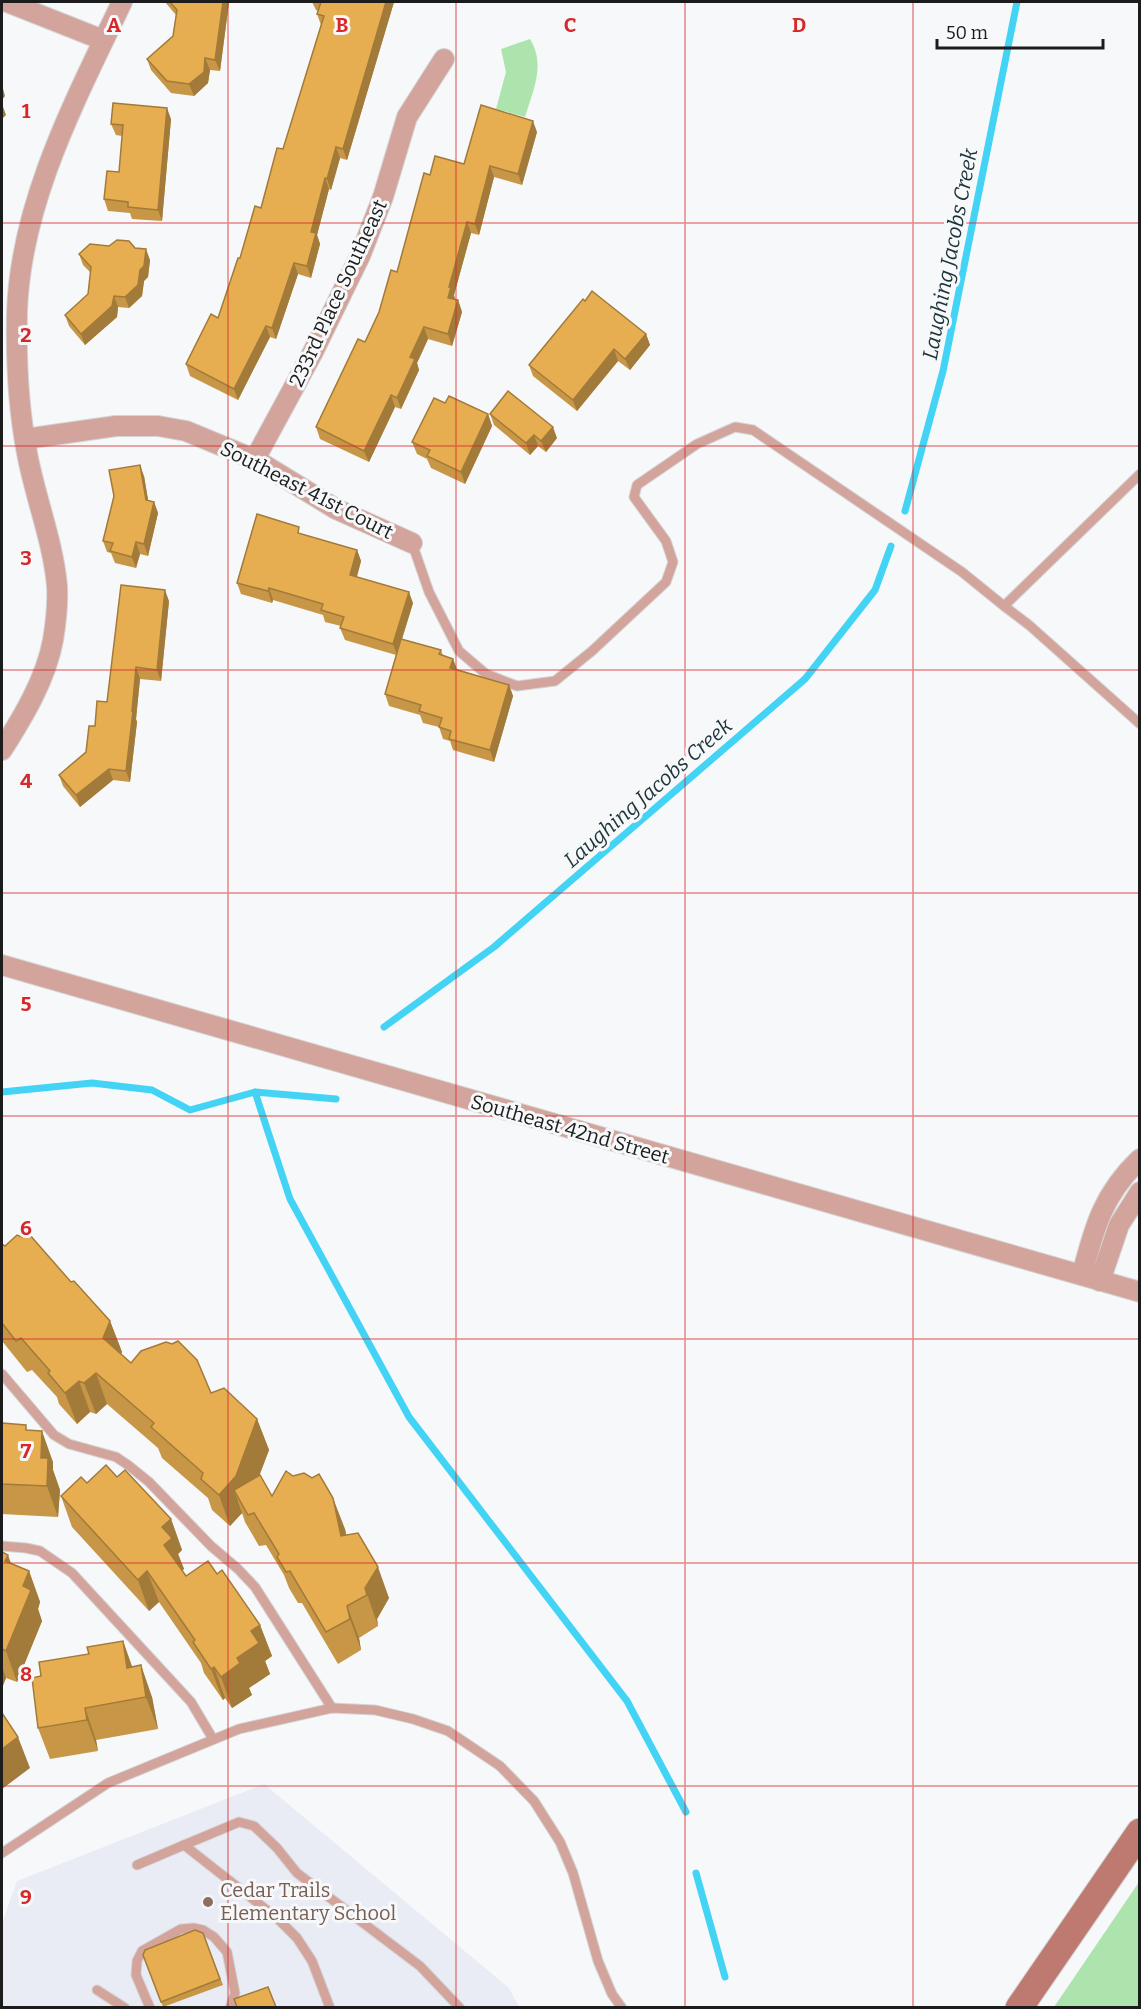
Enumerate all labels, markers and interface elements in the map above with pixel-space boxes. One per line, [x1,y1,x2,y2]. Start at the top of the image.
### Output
scale bar [937,12,1104,50]
text: A [107,13,122,37]
text: B [336,13,349,37]
text: C [564,13,576,37]
text: D [792,13,806,37]
text: 50 m [946,22,988,44]
text: 1 [22,99,31,123]
water label: Laughing Jacobs Creek [917,146,983,362]
street label: 233rd Place Southeast [284,196,392,390]
text: 2 [20,323,32,347]
street label: Southeast 41st Court [217,436,397,544]
text: 3 [20,546,32,570]
water label: Laughing Jacobs Creek [559,712,738,873]
text: 4 [20,769,32,793]
text: 5 [21,992,32,1016]
street label: Southeast 42nd Street [468,1089,672,1169]
text: 6 [20,1216,32,1240]
text: 7 [21,1439,32,1463]
text: 8 [20,1662,32,1686]
place label: Cedar Trails Elementary School [220,1878,397,1925]
text: 9 [20,1885,32,1909]
marker: Cedar Trails Elementary School [201,1895,215,1909]

